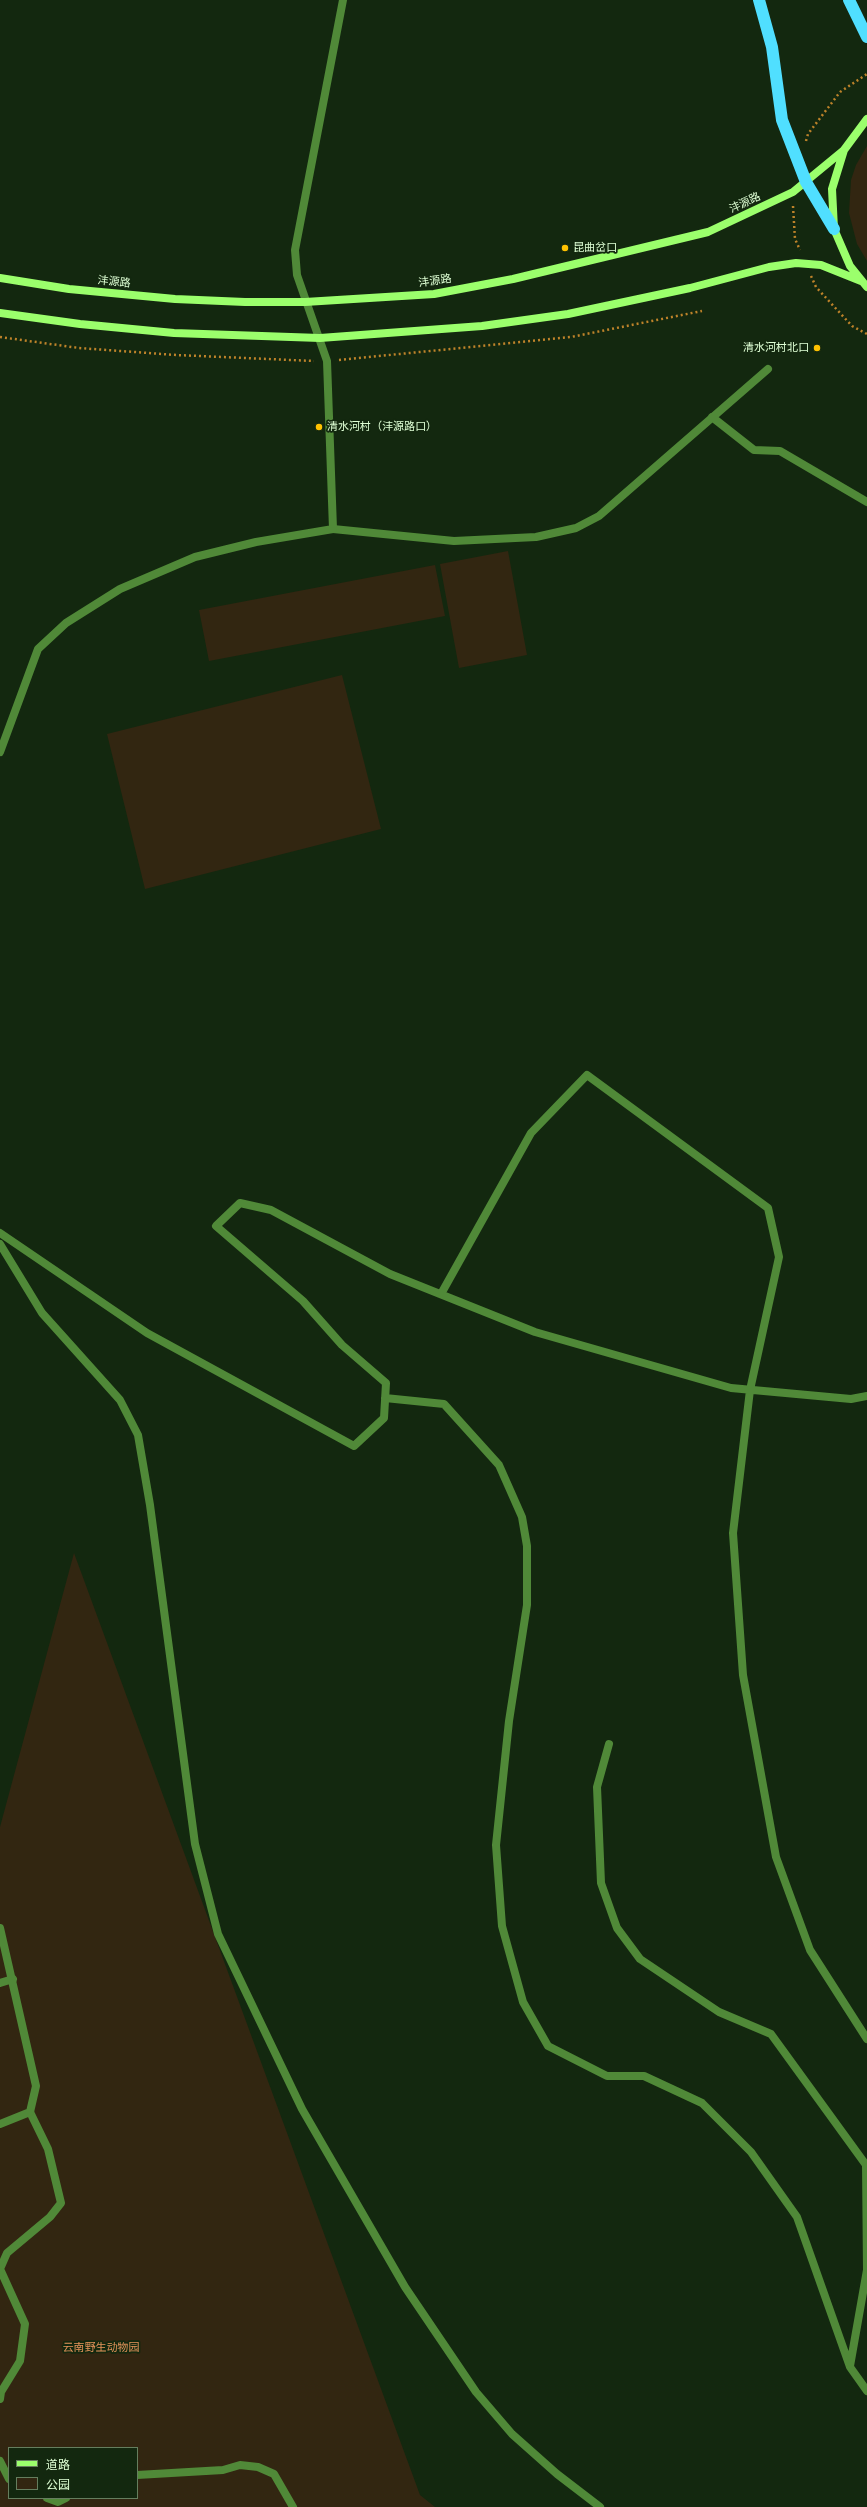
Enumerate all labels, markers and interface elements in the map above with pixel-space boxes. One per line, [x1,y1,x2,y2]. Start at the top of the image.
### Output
street label: 沣源路 [727,190,763,216]
place label: 昆曲岔口 [573,241,617,255]
marker: 昆曲岔口 [560,243,570,253]
street label: 沣源路 [418,272,452,290]
street label: 沣源路 [97,274,131,290]
place label: 清水河村北口 [743,341,809,355]
marker: 清水河村北口 [812,343,822,353]
place label: 清水河村（沣源路口） [327,420,437,434]
marker: 清水河村（沣源路口） [314,422,324,432]
park label: 云南野生动物园 [63,2341,139,2355]
legend [8,2447,138,2499]
text: 道路 [46,2457,70,2472]
text: 公园 [46,2477,70,2492]

